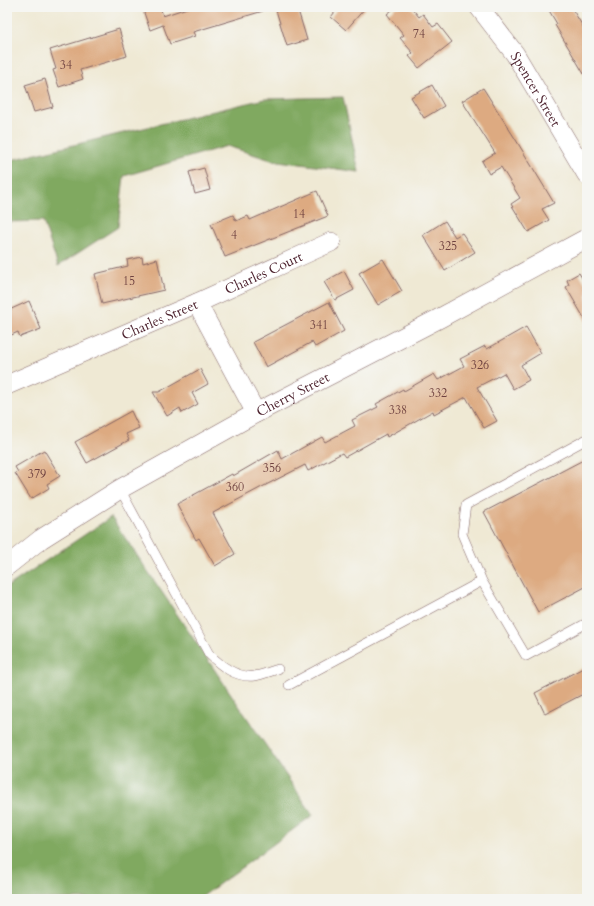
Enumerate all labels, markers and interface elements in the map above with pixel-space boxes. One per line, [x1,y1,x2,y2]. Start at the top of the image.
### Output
house number: 74 [413,26,425,42]
street label: Spencer Street [506,48,565,131]
house number: 34 [60,57,72,73]
house number: 14 [293,206,305,222]
house number: 4 [231,227,237,243]
house number: 325 [439,238,457,254]
street label: Charles Court [222,247,306,299]
house number: 15 [123,273,135,289]
street label: Charles Street [118,295,201,345]
house number: 341 [310,317,328,333]
house number: 326 [471,357,489,373]
street label: Cherry Street [253,367,333,421]
house number: 332 [429,385,447,401]
house number: 338 [389,402,407,418]
house number: 356 [263,460,281,476]
house number: 379 [28,466,46,482]
house number: 360 [226,479,244,495]

